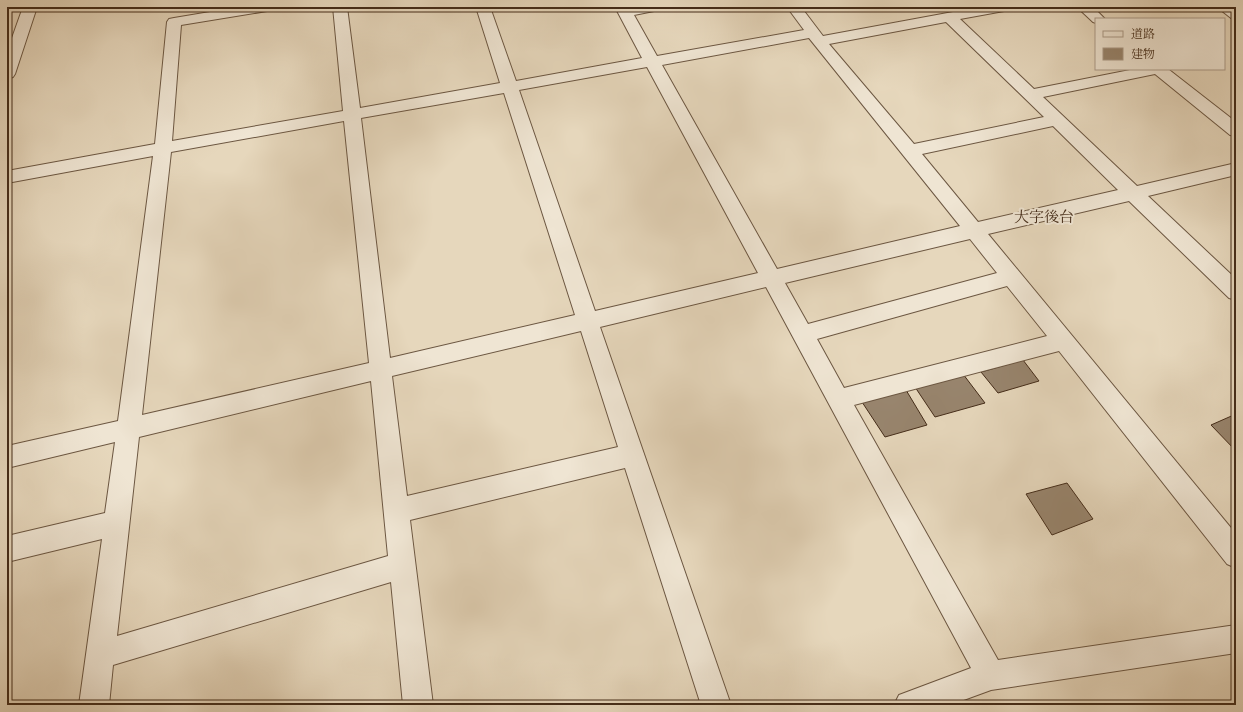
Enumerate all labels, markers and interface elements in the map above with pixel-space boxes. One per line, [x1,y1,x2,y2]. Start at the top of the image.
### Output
legend [1095,18,1225,70]
text: 道路 [1131,26,1155,42]
text: 建物 [1131,46,1155,62]
district label: 大字後台 [1014,207,1074,227]

